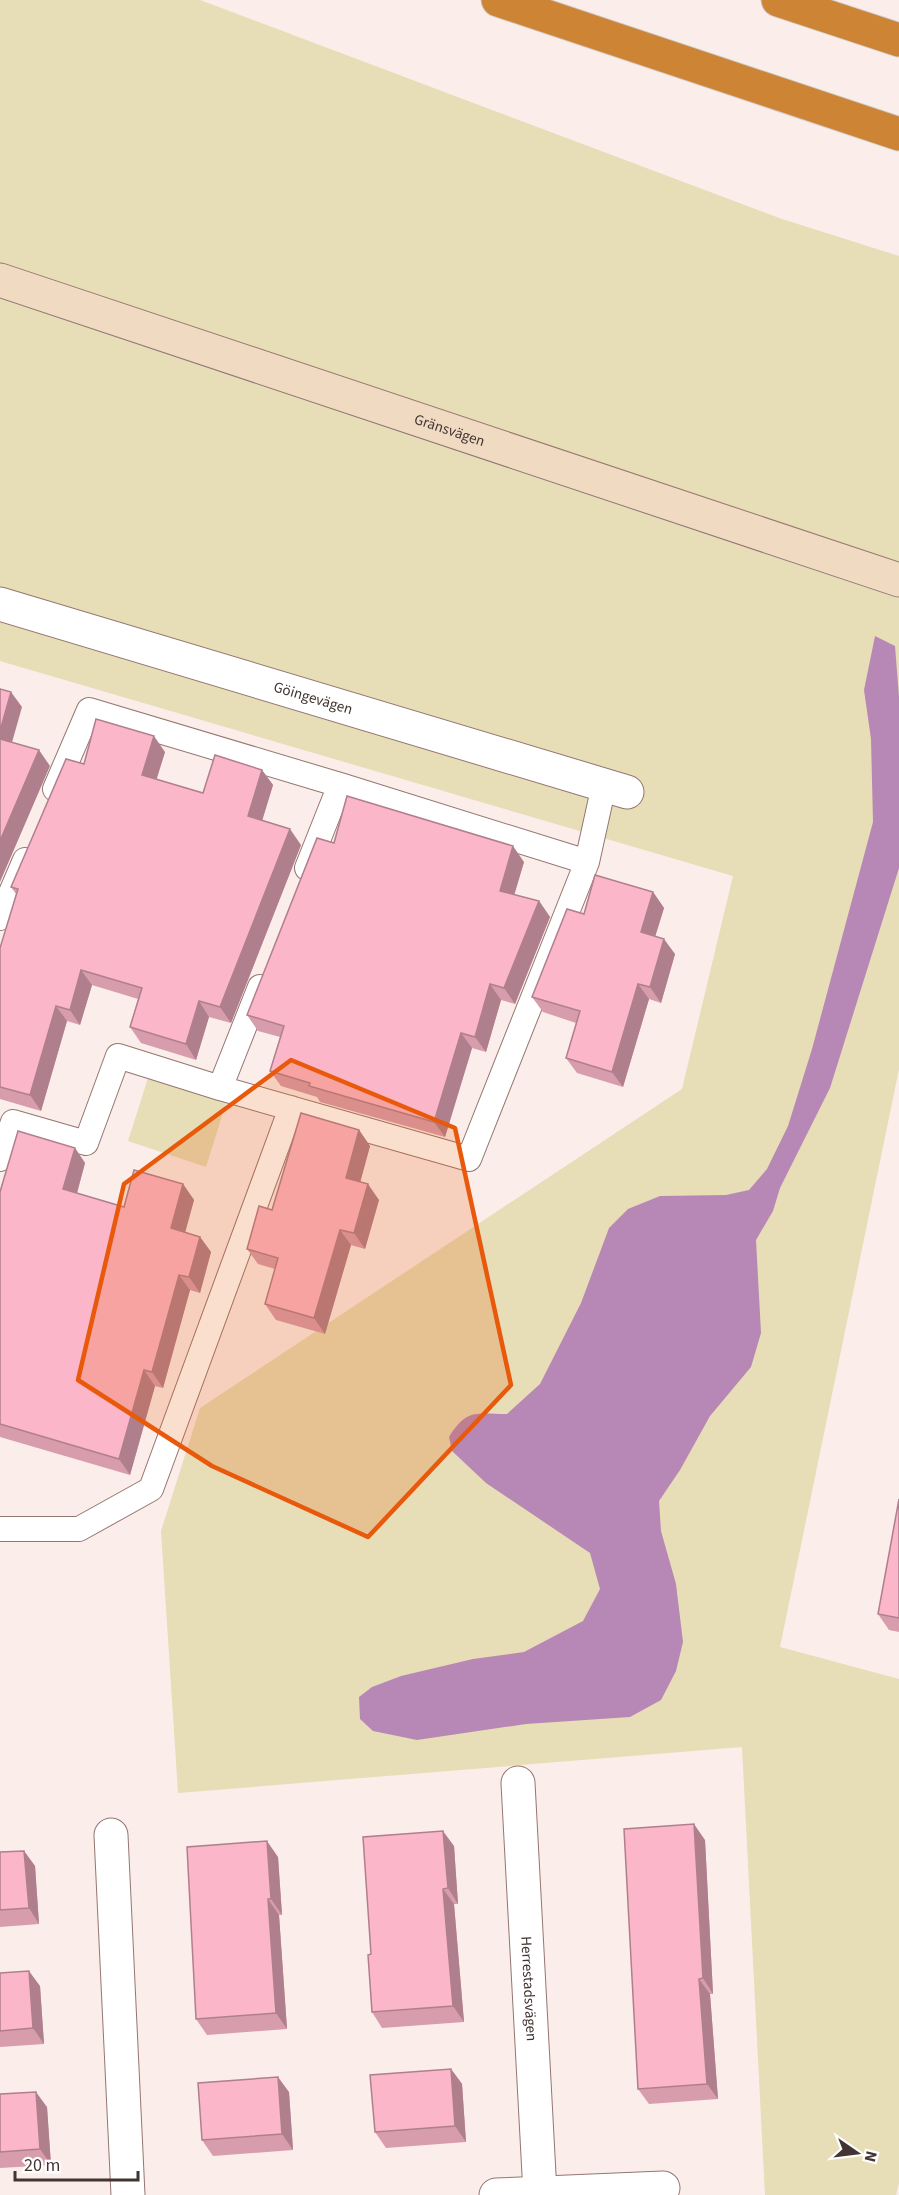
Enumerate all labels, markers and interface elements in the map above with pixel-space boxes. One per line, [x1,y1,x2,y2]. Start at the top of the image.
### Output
street label: Gränsvägen [411,408,488,452]
street label: Göingevägen [271,676,355,720]
street label: Herrestadsvägen [516,1936,542,2042]
north arrow [827,2123,887,2183]
scale bar [15,2144,138,2182]
text: N [859,2149,883,2164]
text: 20 m [24,2153,60,2178]

